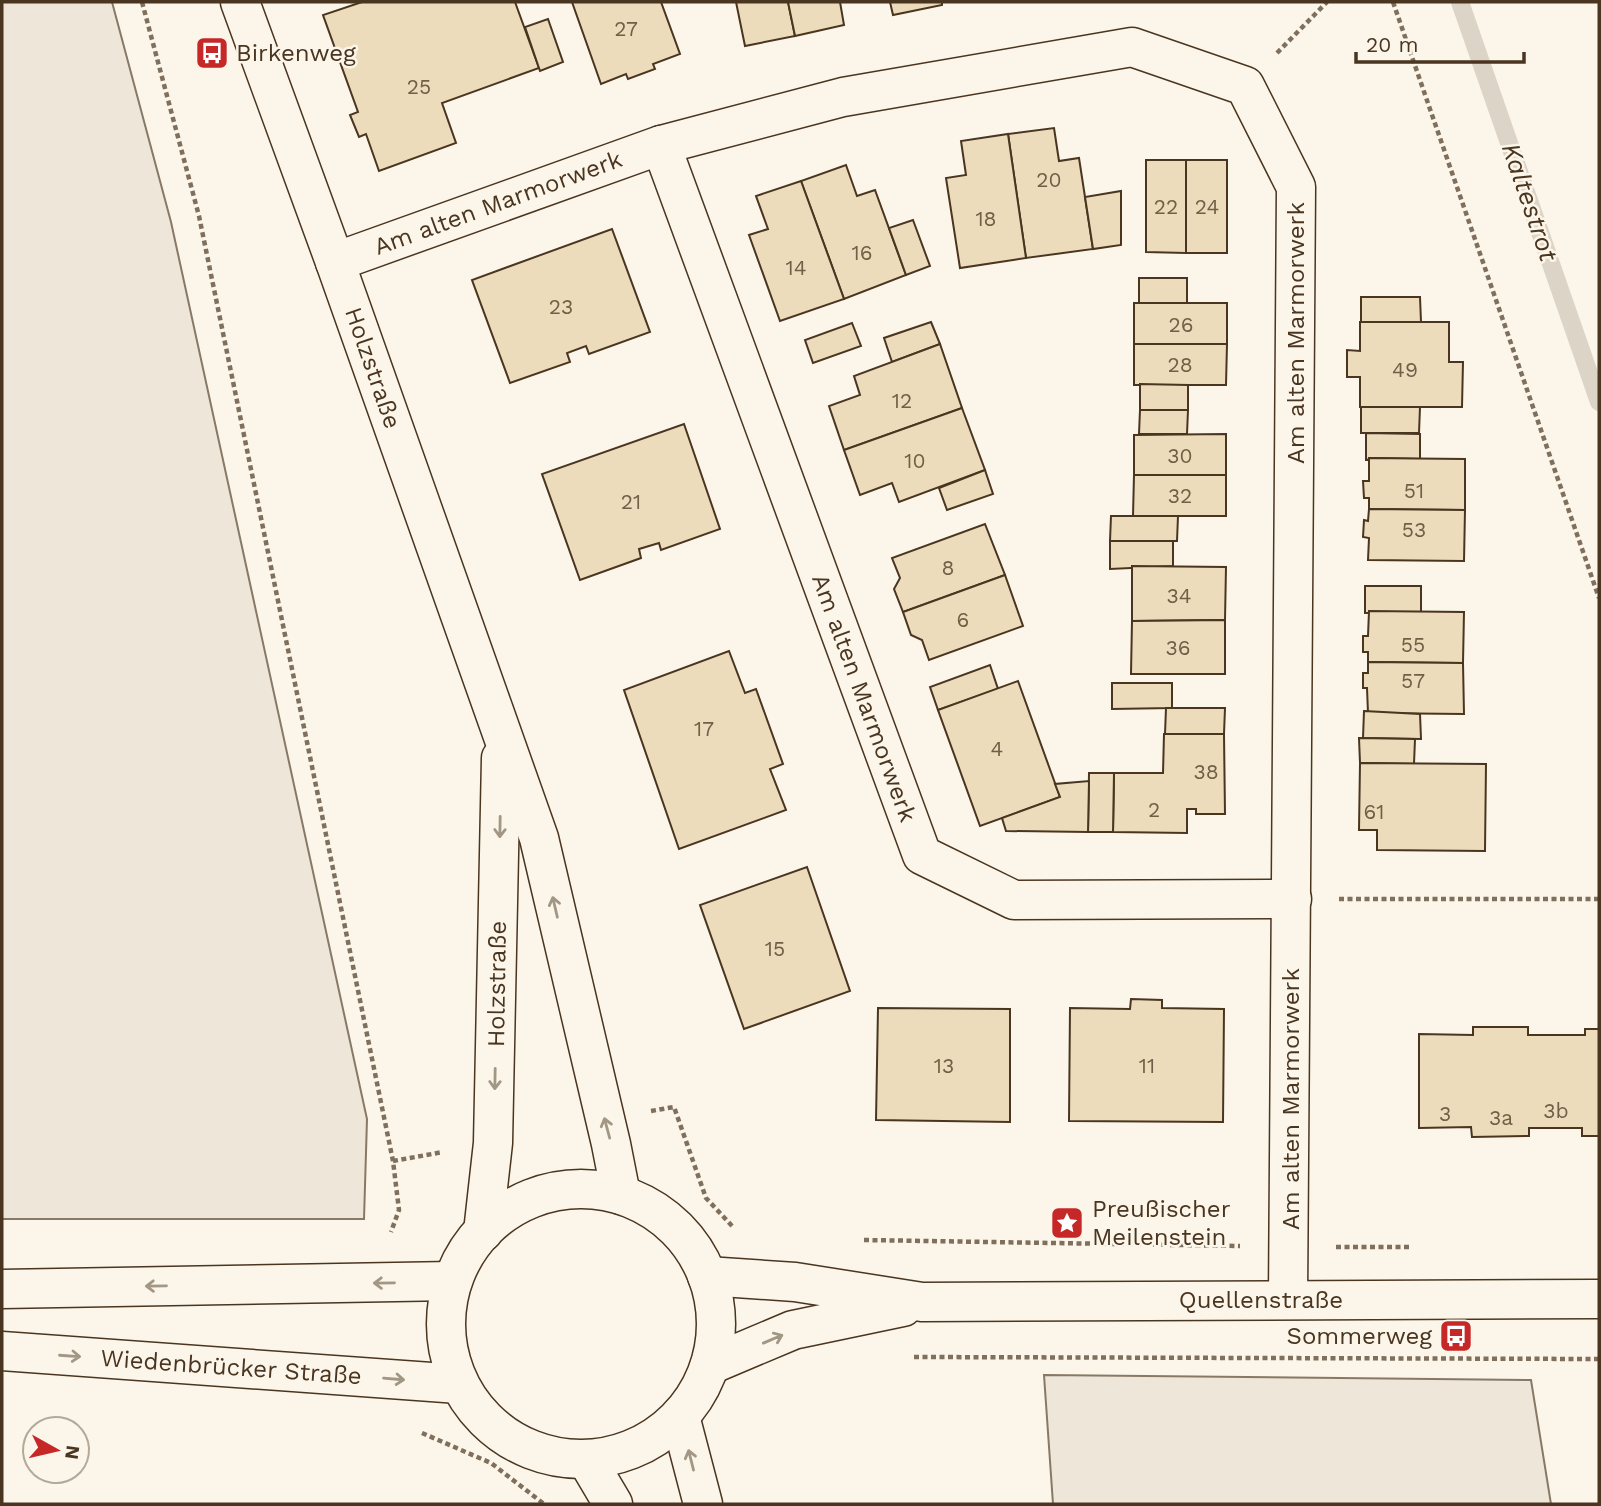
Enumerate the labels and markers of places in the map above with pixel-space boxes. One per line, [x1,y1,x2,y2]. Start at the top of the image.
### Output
bus stop icon: Birkenweg [193,34,231,72]
place label: Birkenweg [236,39,356,67]
place label: Preußischer Meilenstein [1092,1195,1231,1251]
place icon: Preußischer Meilenstein [1048,1204,1086,1242]
bus stop icon: Sommerweg [1437,1317,1475,1355]
place label: Sommerweg [1287,1322,1432,1350]

